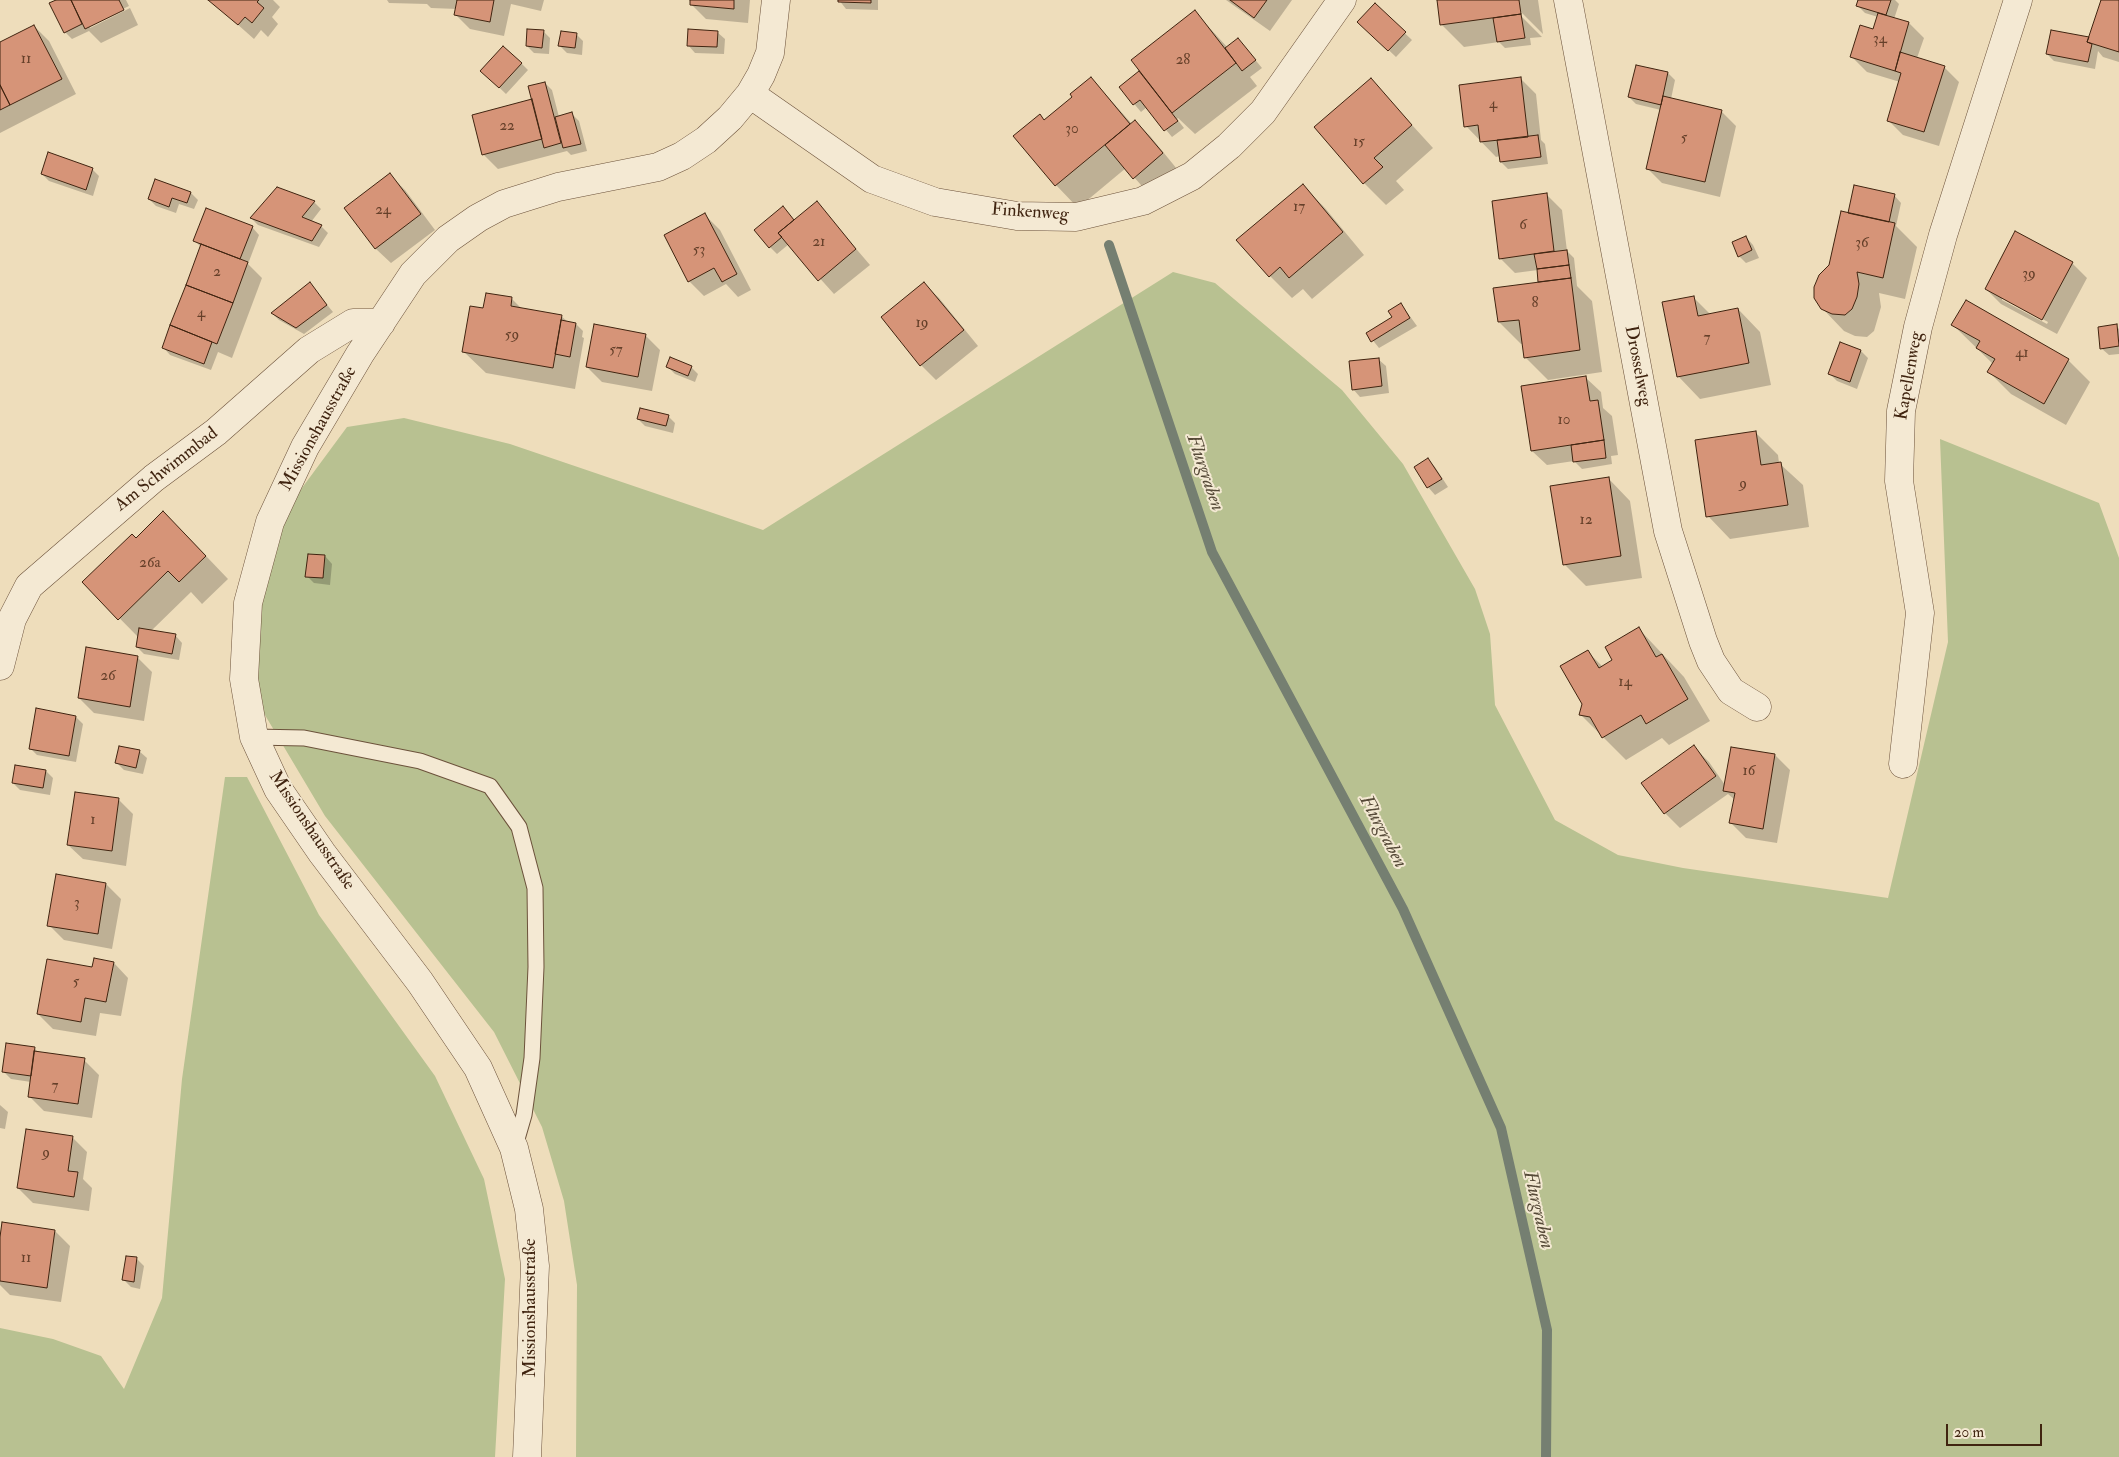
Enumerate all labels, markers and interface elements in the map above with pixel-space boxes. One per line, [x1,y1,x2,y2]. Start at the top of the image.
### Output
house number: 34 [1873,31,1887,49]
house number: 11 [21,51,31,69]
house number: 28 [1176,52,1190,70]
house number: 4 [1489,96,1497,114]
house number: 22 [499,118,515,136]
house number: 30 [1065,121,1079,139]
house number: 5 [1681,130,1687,148]
house number: 15 [1353,134,1365,152]
house number: 17 [1293,199,1305,217]
street label: Finkenweg [991,200,1069,226]
house number: 24 [375,202,391,220]
house number: 6 [1519,217,1527,235]
house number: 21 [813,234,825,252]
house number: 36 [1855,235,1869,253]
house number: 53 [693,242,705,260]
house number: 2 [213,264,221,282]
house number: 39 [2022,266,2036,284]
house number: 8 [1531,295,1539,313]
house number: 4 [197,305,205,323]
house number: 19 [916,315,928,333]
street label: Drosselweg [1619,324,1655,408]
house number: 59 [505,327,519,345]
house number: 7 [1704,330,1710,348]
street label: Kapellenweg [1892,330,1928,422]
house number: 57 [609,342,623,360]
house number: 41 [2015,345,2029,363]
street label: Missionshausstraße [276,363,362,495]
house number: 10 [1558,412,1570,430]
street label: Am Schwimmbad [111,423,223,517]
water label: Flurgraben [1180,432,1228,514]
house number: 9 [1739,476,1747,494]
house number: 12 [1580,512,1592,530]
house number: 26a [139,555,161,573]
house number: 26 [100,668,116,686]
house number: 14 [1618,674,1632,692]
house number: 16 [1743,763,1755,781]
street label: Missionshausstraße [263,767,359,895]
water label: Flurgraben [1353,792,1411,872]
house number: 1 [90,812,96,830]
house number: 3 [74,895,80,913]
house number: 5 [73,974,79,992]
house number: 7 [52,1078,58,1096]
house number: 9 [42,1145,50,1163]
water label: Flurgraben [1517,1169,1557,1251]
street label: Missionshausstraße [520,1239,542,1377]
house number: 11 [21,1250,31,1268]
scale bar [1949,1414,2045,1446]
text: 20 m [1954,1423,1984,1442]

